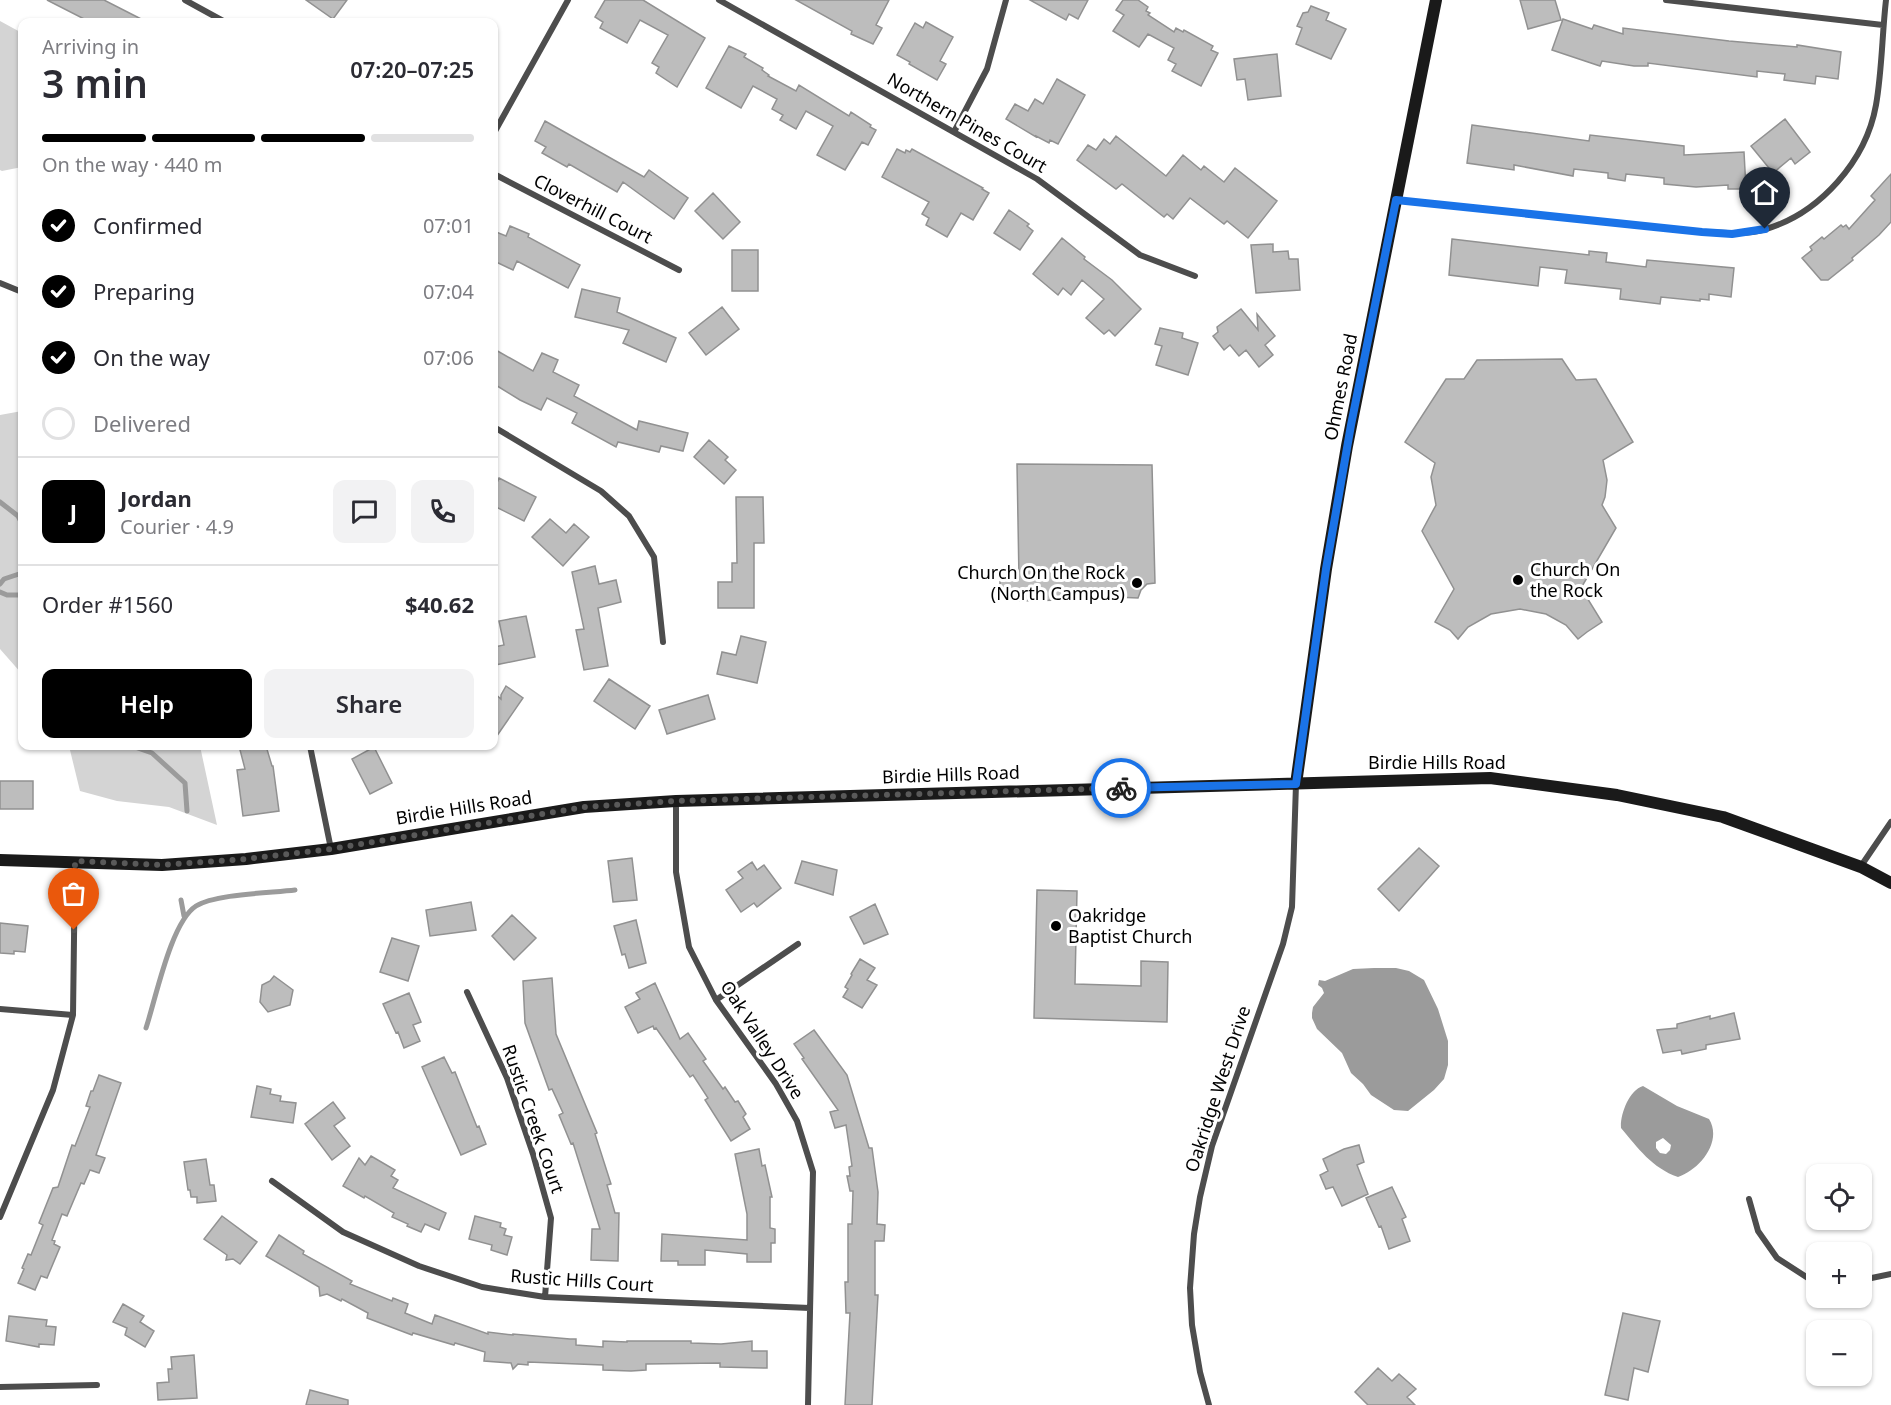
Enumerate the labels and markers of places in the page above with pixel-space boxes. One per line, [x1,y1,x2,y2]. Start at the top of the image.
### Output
pin [1739,167,1790,229]
place label: Church On the Rock [1530,557,1620,602]
place label: Church On the Rock (North Campus) [957,560,1125,605]
marker: Church On the Rock [1511,573,1525,587]
marker: Church On the Rock (North Campus) [1130,576,1144,590]
pin [48,868,99,930]
place label: Oakridge Baptist Church [1068,903,1192,948]
marker: Oakridge Baptist Church [1049,919,1063,933]

